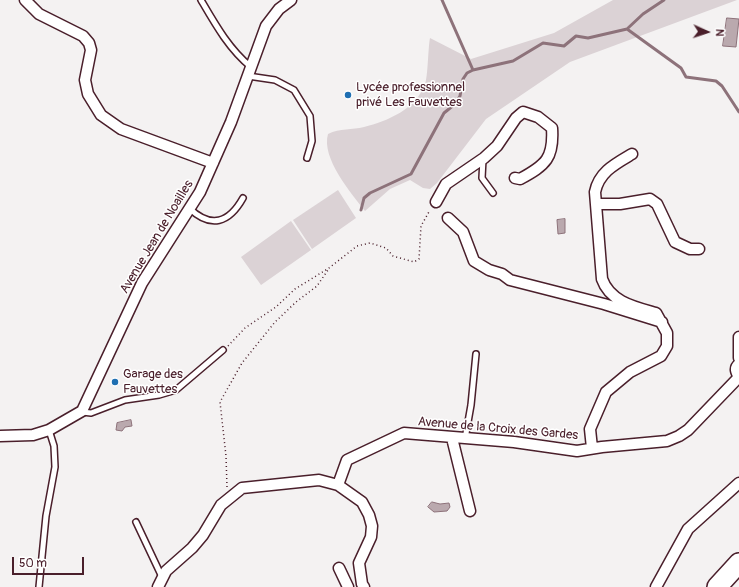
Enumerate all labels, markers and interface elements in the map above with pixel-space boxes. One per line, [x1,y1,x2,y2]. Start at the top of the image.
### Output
north arrow [687,12,727,52]
text: N [713,29,726,37]
place label: Lycée professionnel privé Les Fauvettes [356,80,465,111]
marker: Lycée professionnel privé Les Fauvettes [343,90,353,100]
street label: Avenue Jean de Noailles [117,177,197,297]
place label: Garage des Fauvettes [123,367,183,398]
marker: Garage des Fauvettes [110,377,120,387]
street label: Avenue de la Croix des Gardes [417,414,579,444]
scale bar [14,549,86,575]
text: 50 m [19,556,47,571]

